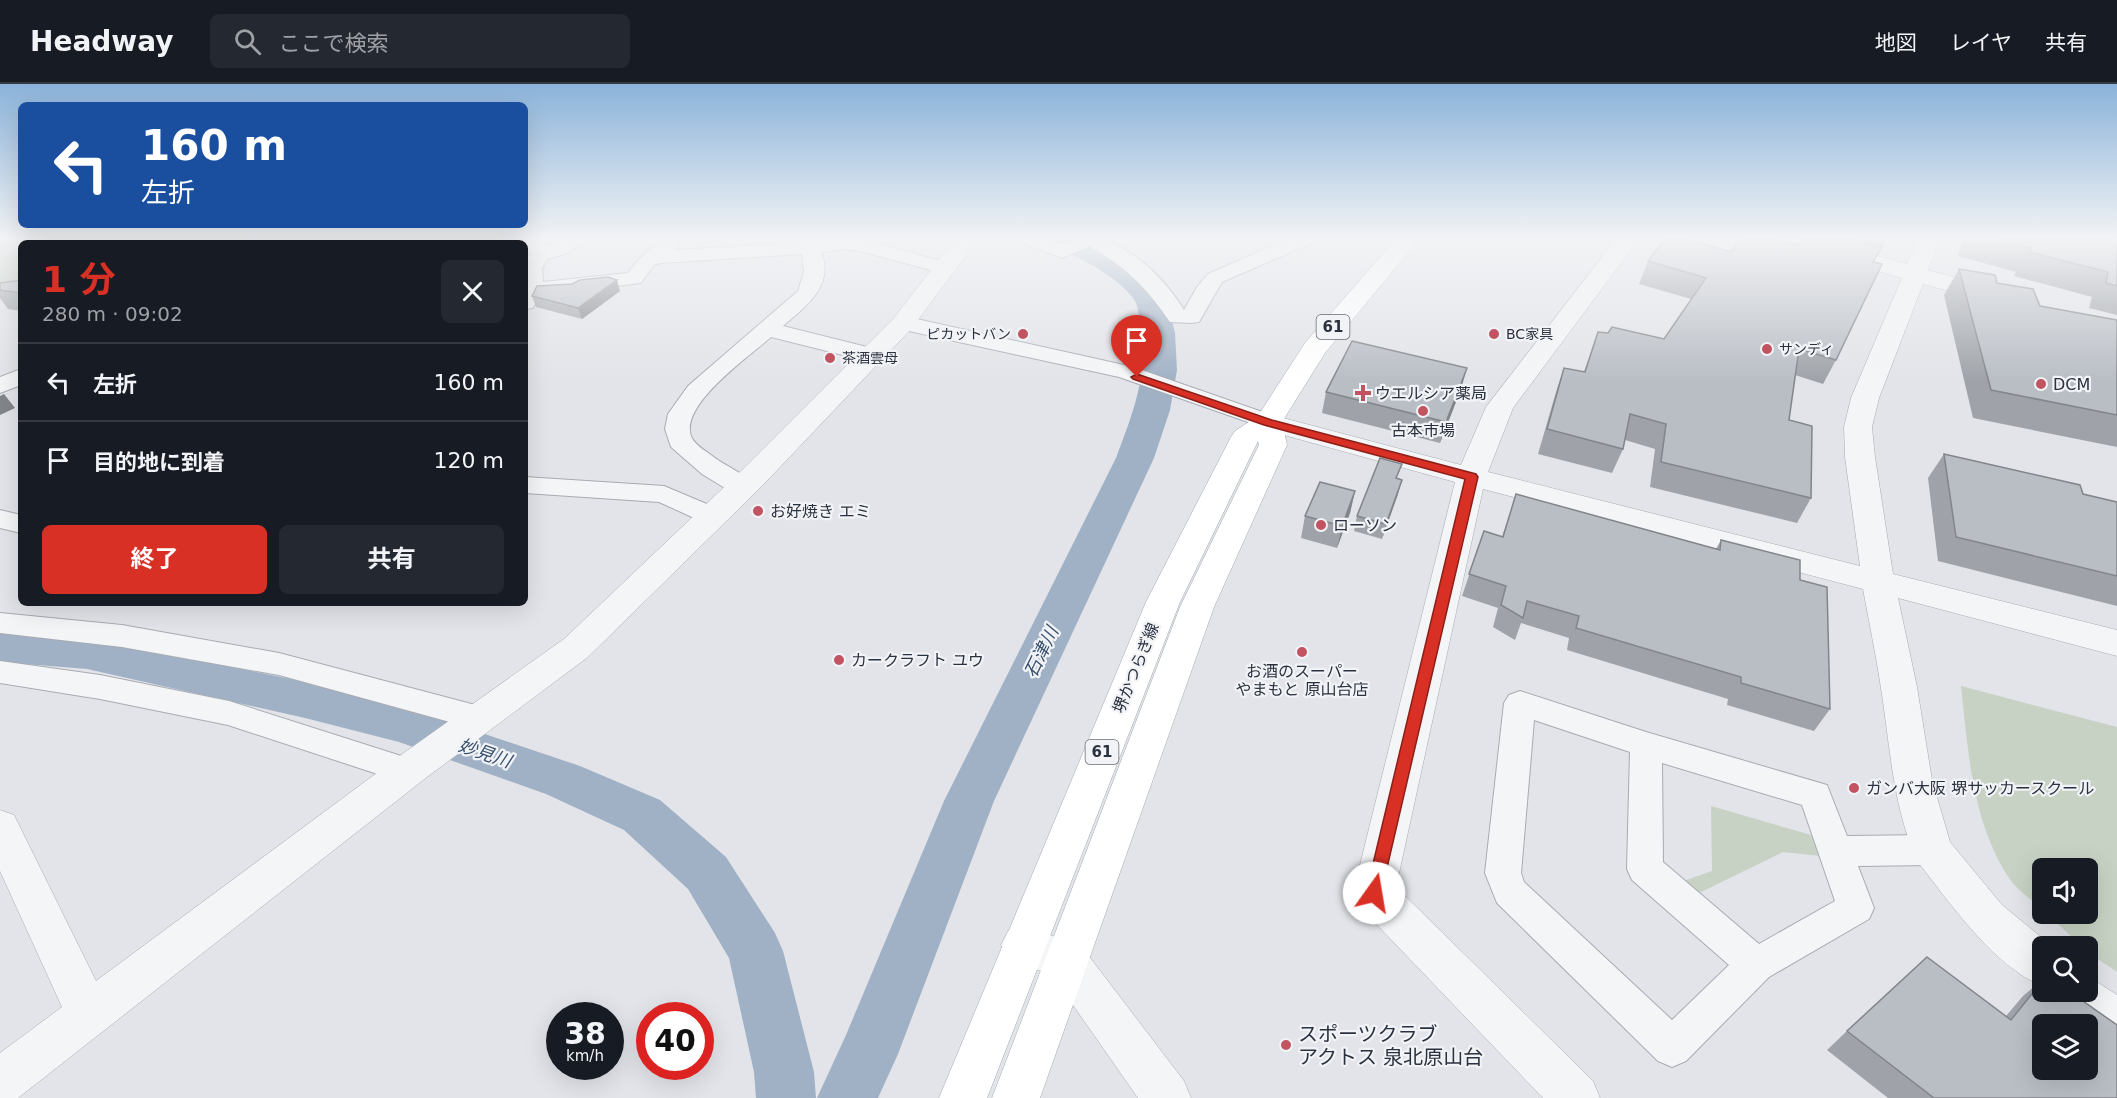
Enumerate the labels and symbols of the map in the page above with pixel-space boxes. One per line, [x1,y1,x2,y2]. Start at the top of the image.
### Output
pin [1111,315,1162,377]
road number: 61 [1316,315,1350,339]
place label: ピカットバン [926,326,1011,342]
place label: BC家具 [1506,326,1553,342]
marker: ピカットバン [1016,327,1030,341]
marker: BC家具 [1487,327,1501,341]
place label: サンディ [1779,341,1834,357]
marker: サンディ [1760,342,1774,356]
place label: 茶酒雲母 [842,350,898,366]
marker: 茶酒雲母 [823,351,837,365]
place label: DCM [2053,375,2090,394]
marker: DCM [2034,377,2048,391]
place label: ウエルシア薬局 [1375,384,1487,403]
marker: ウエルシア薬局 [1356,386,1370,400]
marker: 古本市場 [1416,404,1430,418]
place label: 古本市場 [1391,421,1455,440]
place label: お好焼き エミ [770,502,871,521]
marker: お好焼き エミ [751,504,765,518]
place label: ローソン [1333,516,1397,535]
marker: ローソン [1314,518,1328,532]
street label: 堺かつらぎ線 [1109,620,1163,716]
water label: 石津川 [1020,621,1063,681]
marker: お酒のスーパー やまもと 原山台店 [1295,645,1309,659]
place label: カークラフト ユウ [851,651,984,670]
marker: カークラフト ユウ [832,653,846,667]
place label: お酒のスーパー やまもと 原山台店 [1236,662,1368,699]
water label: 妙見川 [456,734,516,772]
road number: 61 [1086,740,1118,764]
place label: ガンバ大阪 堺サッカースクール [1866,779,2094,798]
marker: ガンバ大阪 堺サッカースクール [1847,781,1861,795]
position arrow [1342,861,1406,925]
speed limit sign: 40 [636,1002,714,1080]
place label: スポーツクラブ アクトス 泉北原山台 [1298,1022,1483,1069]
marker: スポーツクラブ アクトス 泉北原山台 [1279,1038,1293,1052]

